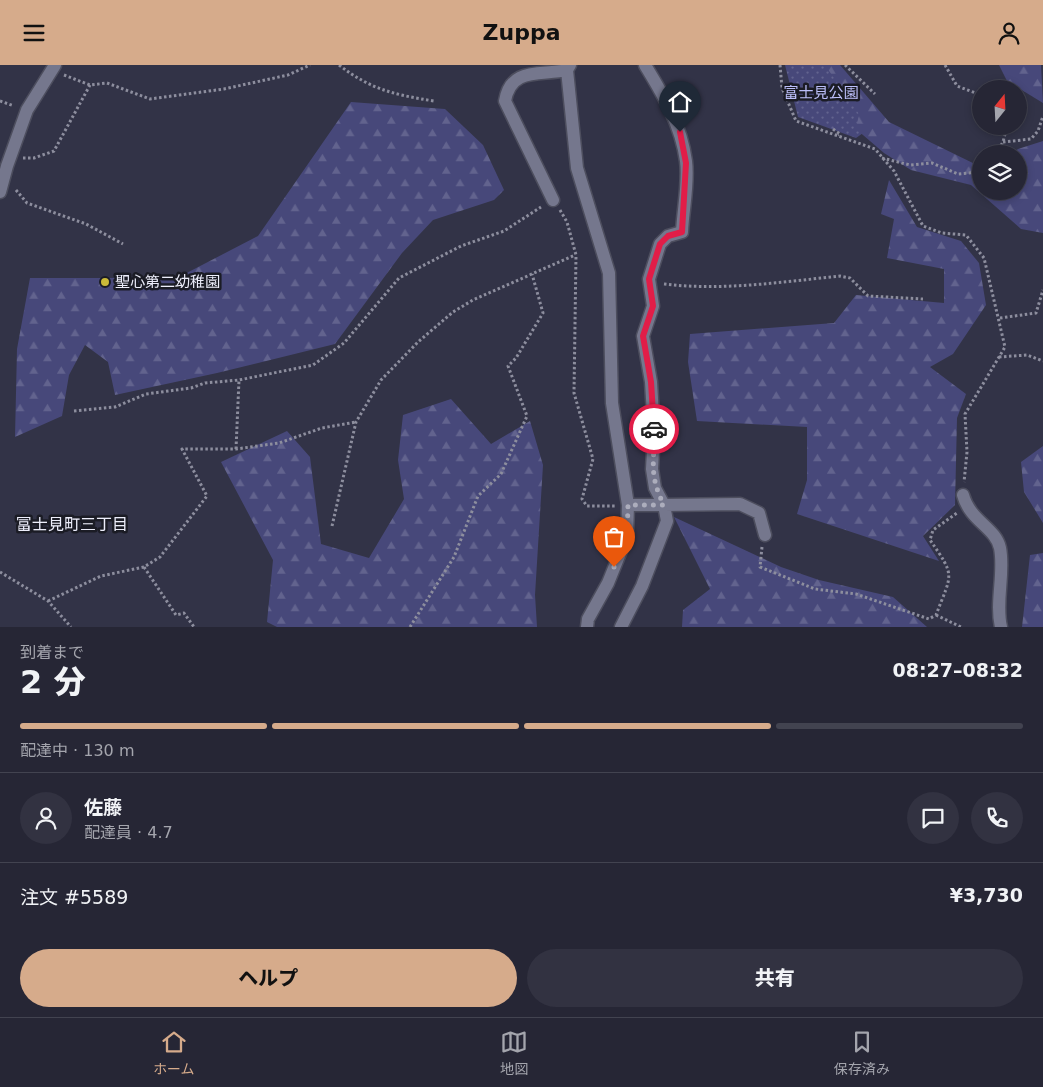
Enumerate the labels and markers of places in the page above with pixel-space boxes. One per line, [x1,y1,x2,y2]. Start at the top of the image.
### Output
pin [659,81,701,132]
place label: 聖心第二幼稚園 [115,273,220,291]
marker: 聖心第二幼稚園 [99,276,111,288]
pin [593,516,635,567]

